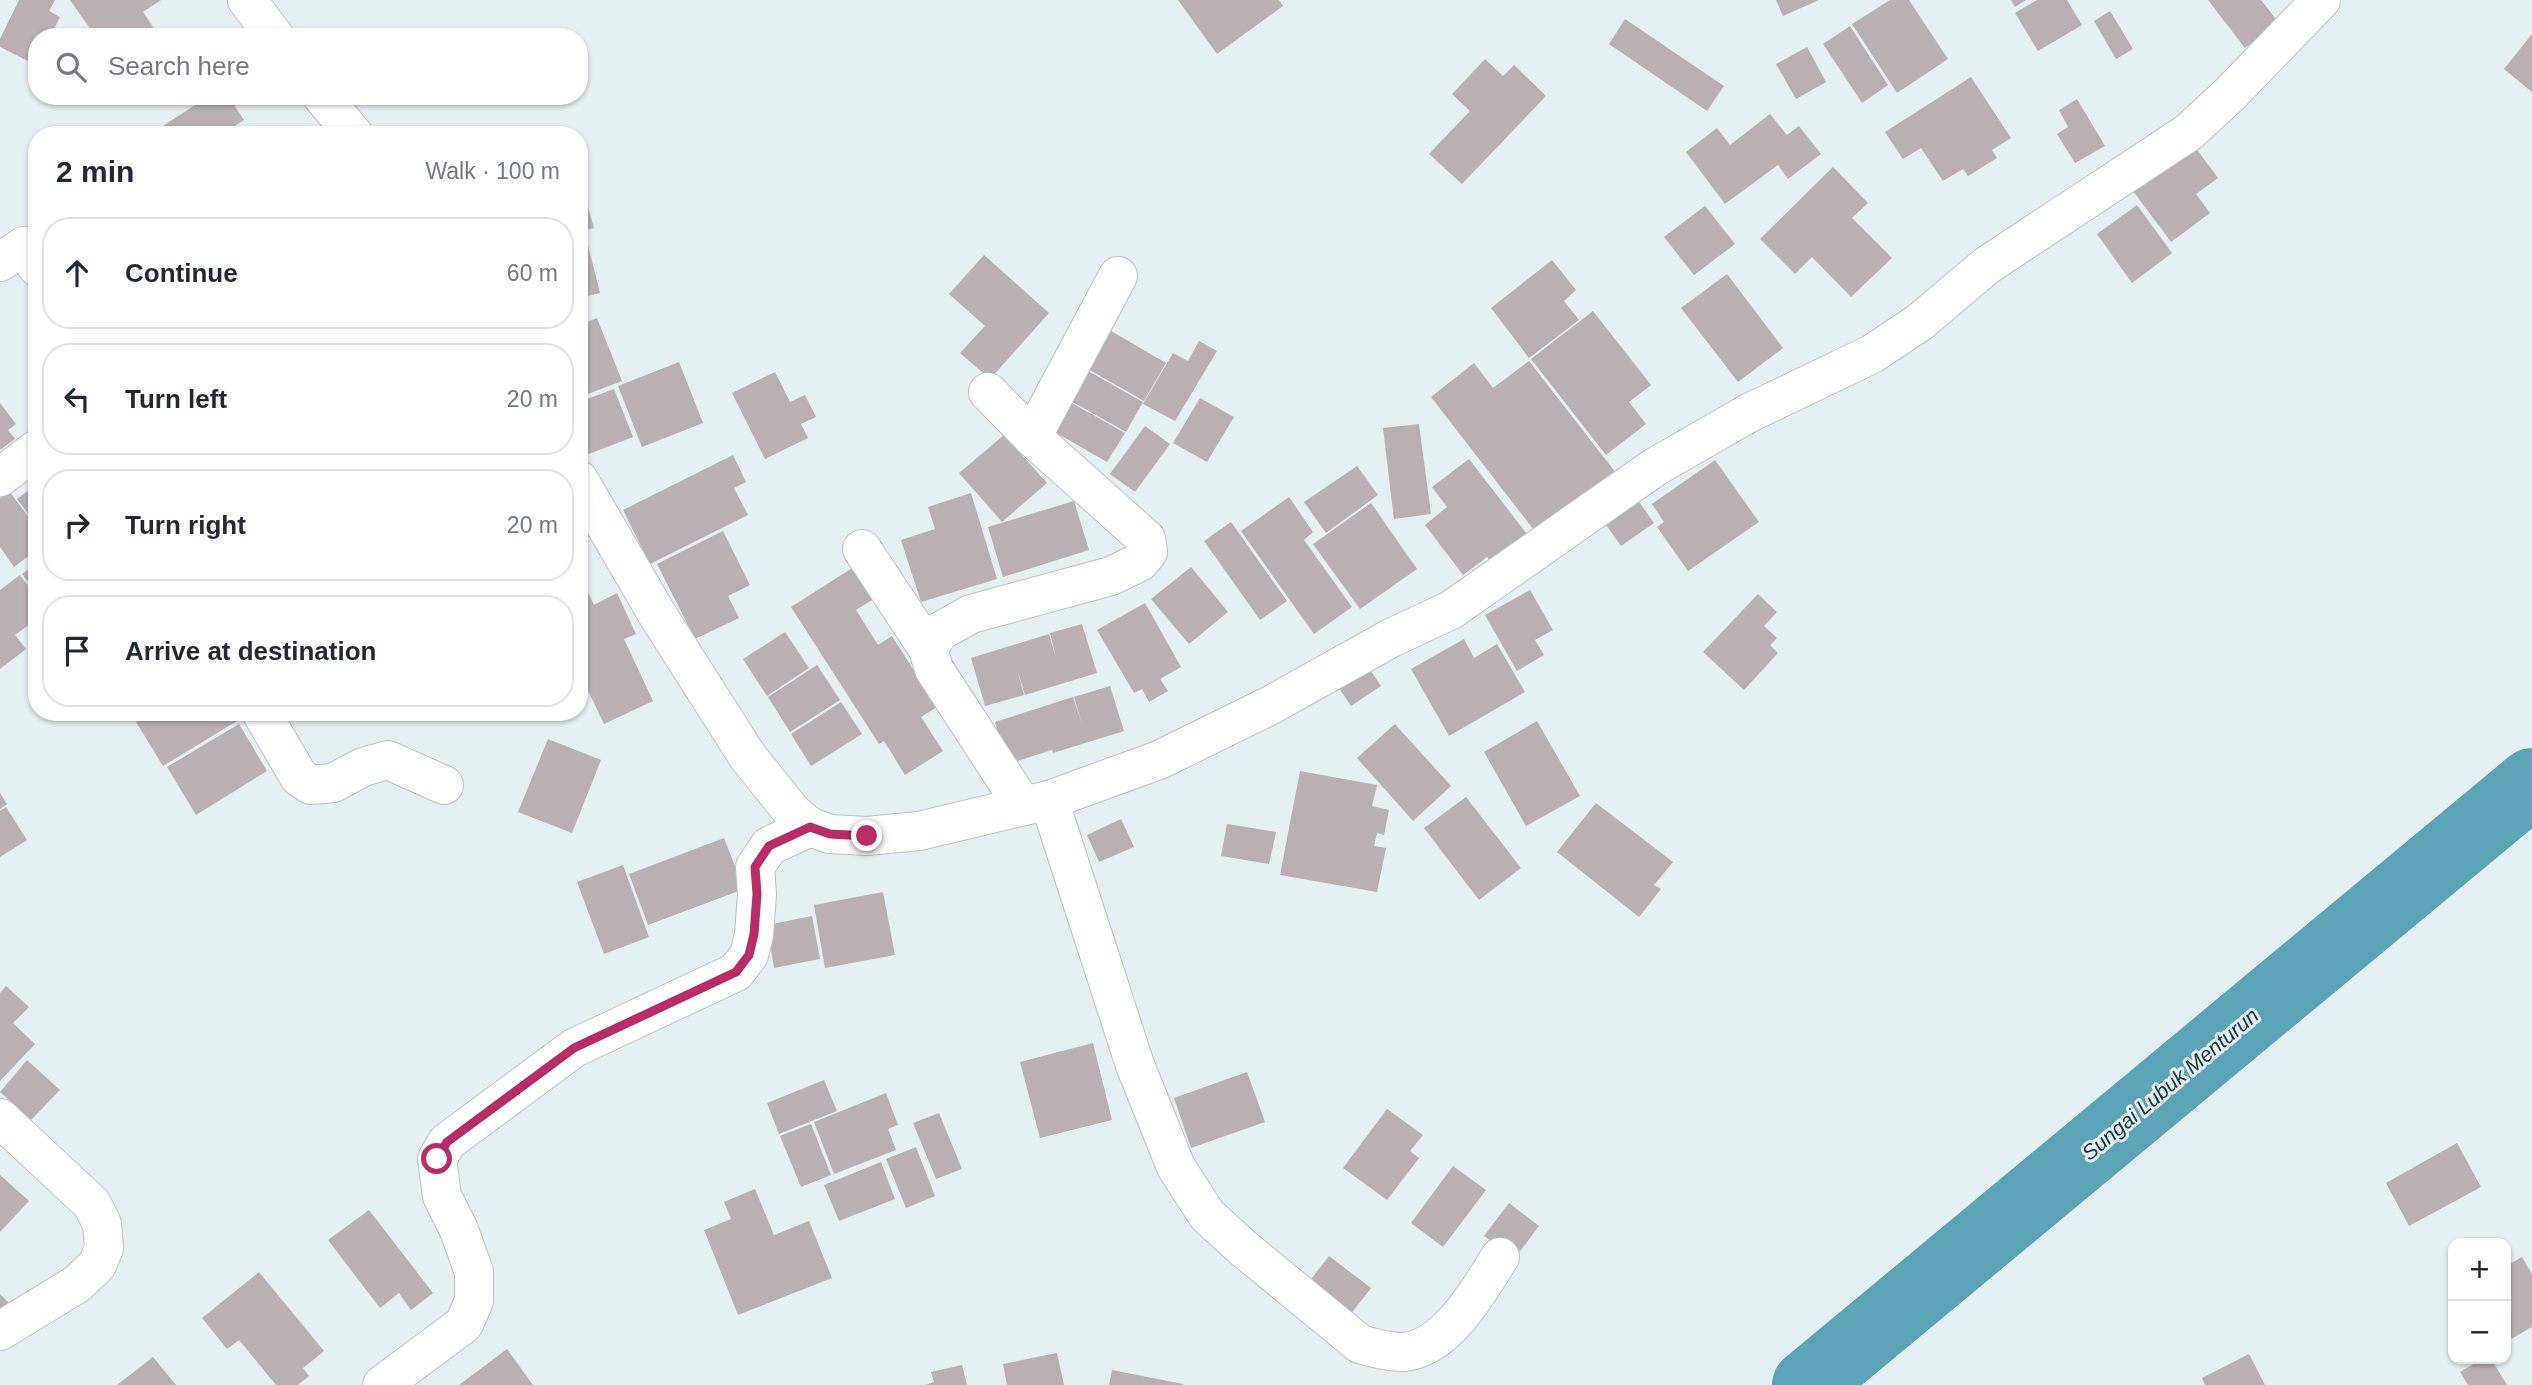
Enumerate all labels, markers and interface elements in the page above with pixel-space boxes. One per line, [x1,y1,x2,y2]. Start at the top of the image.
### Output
search box [28,28,588,105]
icon: search [52,48,90,86]
text: Search here [108,51,250,81]
text: 2 min [56,155,134,188]
text: Walk · 100 m [425,158,560,184]
icon: ahead [58,254,96,292]
text: Continue [125,258,238,288]
text: 60 m [507,260,558,286]
icon: left [58,380,96,418]
text: Turn left [125,384,227,414]
text: 20 m [507,386,558,412]
icon: right [58,506,96,544]
text: Turn right [125,510,246,540]
text: 20 m [507,512,558,538]
icon: arrive [58,632,96,670]
text: Arrive at destination [125,636,376,666]
route end [851,820,882,851]
water label: Sungai Lubuk Menturun [2077,1004,2263,1164]
route start [421,1143,452,1174]
map controls [2448,1238,2511,1364]
button: + [2448,1238,2511,1301]
button: − [2448,1301,2511,1364]

